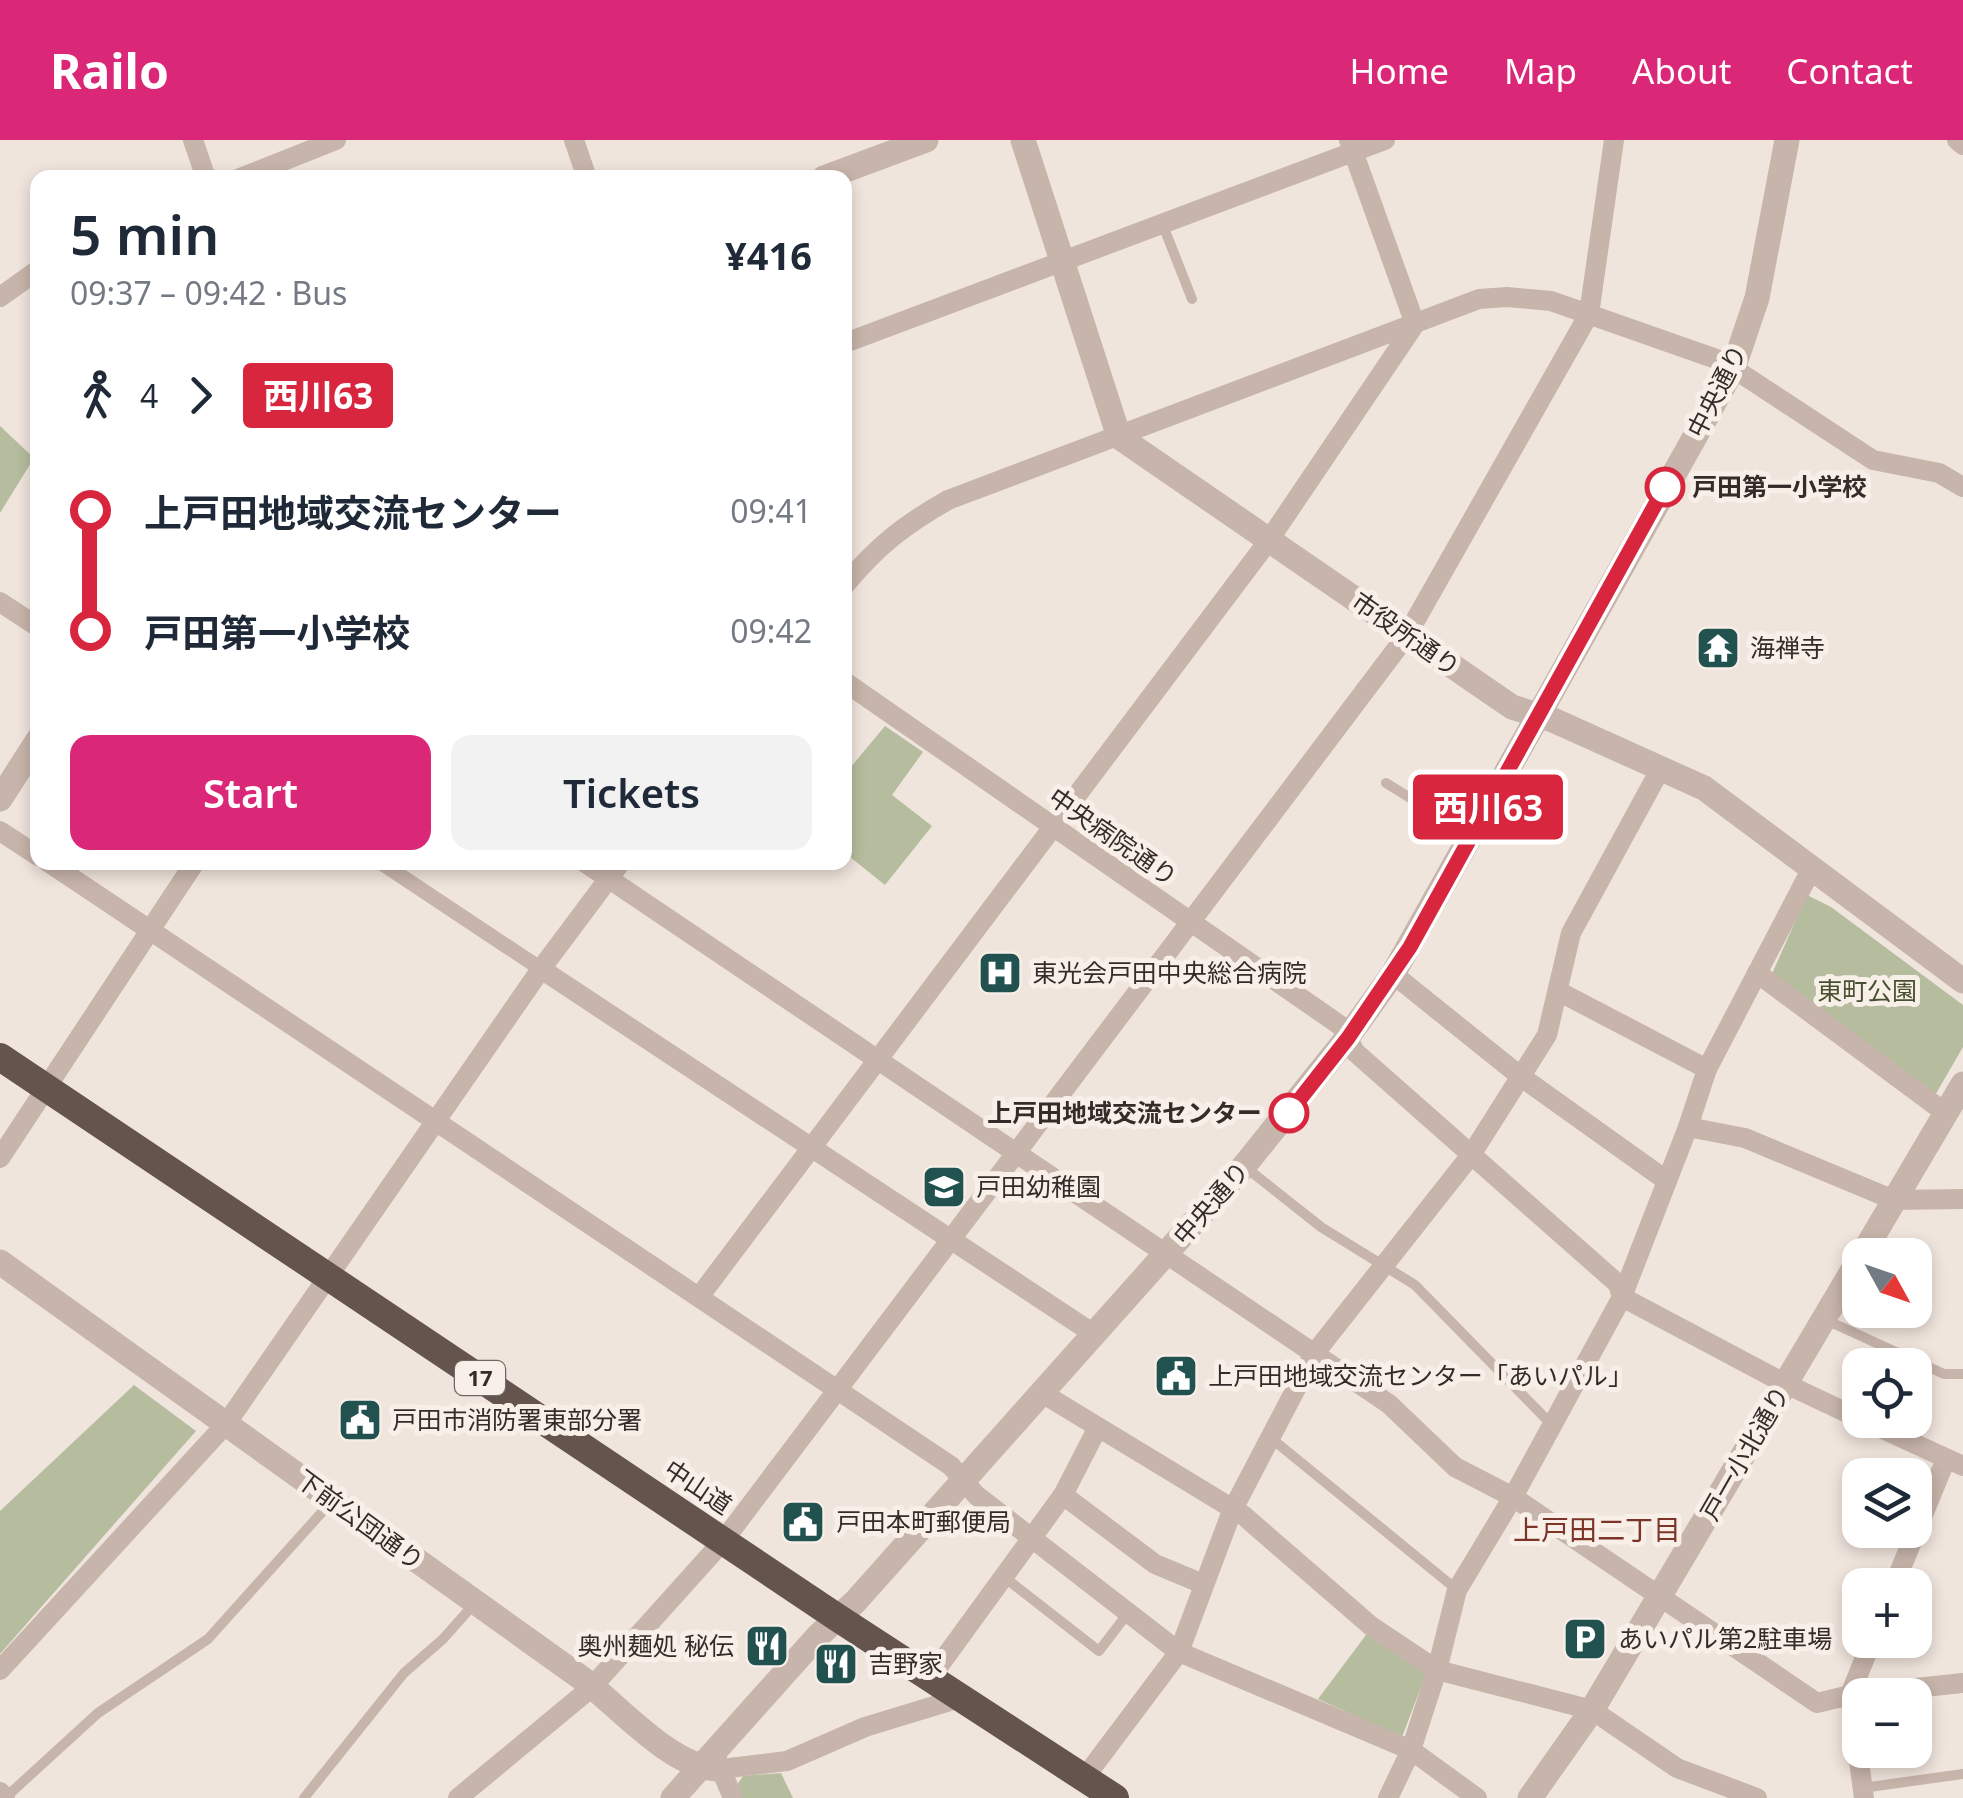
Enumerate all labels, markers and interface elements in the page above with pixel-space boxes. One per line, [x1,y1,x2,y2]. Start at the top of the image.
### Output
text: Railo [50,38,169,103]
text: Home [1350,47,1449,94]
text: Map [1504,47,1577,94]
text: About [1632,47,1731,94]
text: Contact [1786,47,1913,94]
text: 5 min [70,196,219,271]
text: ¥416 [725,229,812,281]
text: 09:37 – 09:42 · Bus [70,271,347,314]
street label: 中央通り [1678,338,1754,443]
icon: walk [70,368,125,423]
icon: forward [173,368,228,423]
text: 西川63 [263,372,373,419]
text: 4 [140,374,158,417]
marker: 戸田第一小学校 [1646,468,1684,506]
place label: 戸田第一小学校 [1692,469,1867,503]
text: 上戸田地域交流センター [144,486,562,538]
text: 09:41 [730,489,812,532]
street label: 市役所通り [1346,583,1468,683]
text: 戸田第一小学校 [144,606,410,658]
text: 09:42 [730,609,812,652]
temple icon: 海禅寺 [1695,625,1741,671]
place label: 海禅寺 [1750,630,1825,664]
button: Start [70,735,431,850]
button: Tickets [451,735,812,850]
line badge: 西川63 [1418,774,1558,840]
street label: 中央病院通り [1042,779,1185,893]
text: 西川63 [1433,784,1543,831]
hospital icon: 東光会戸田中央総合病院 [977,950,1023,996]
place label: 東光会戸田中央総合病院 [1032,955,1307,989]
park label: 東町公園 [1817,973,1917,1007]
marker: 上戸田地域交流センター [1270,1094,1308,1132]
place label: 上戸田地域交流センター [987,1095,1262,1129]
street label: 中央通り [1165,1153,1256,1251]
school or university icon: 戸田幼稚園 [921,1164,967,1210]
place label: 戸田幼稚園 [976,1169,1101,1203]
north arrow [1842,1238,1932,1328]
map controls [1842,1238,1932,1768]
button: locate [1842,1348,1932,1438]
public building icon: 上戸田地域交流センター「あいパル」 [1153,1353,1199,1399]
place label: 上戸田地域交流センター「あいパル」 [1208,1358,1633,1392]
road number: 17 [455,1361,505,1395]
street label: 戸一小北通り [1692,1379,1796,1526]
public building icon: 戸田市消防署東部分署 [337,1397,383,1443]
place label: 戸田市消防署東部分署 [392,1402,642,1436]
street label: 中山道 [658,1451,739,1521]
button: layers [1842,1458,1932,1548]
street label: 下前公団通り [290,1461,431,1577]
public building icon: 戸田本町郵便局 [780,1499,826,1545]
place label: 戸田本町郵便局 [836,1504,1011,1538]
district label: 上戸田二丁目 [1513,1510,1681,1548]
button: + [1842,1568,1932,1658]
parking icon: あいパル第2駐車場 [1562,1616,1608,1662]
place label: あいパル第2駐車場 [1618,1621,1832,1655]
restaurant icon: 奥州麺処 秘伝 [744,1623,790,1669]
place label: 奥州麺処 秘伝 [577,1628,734,1662]
restaurant icon: 吉野家 [813,1641,859,1687]
place label: 吉野家 [868,1646,943,1680]
button: − [1842,1678,1932,1768]

